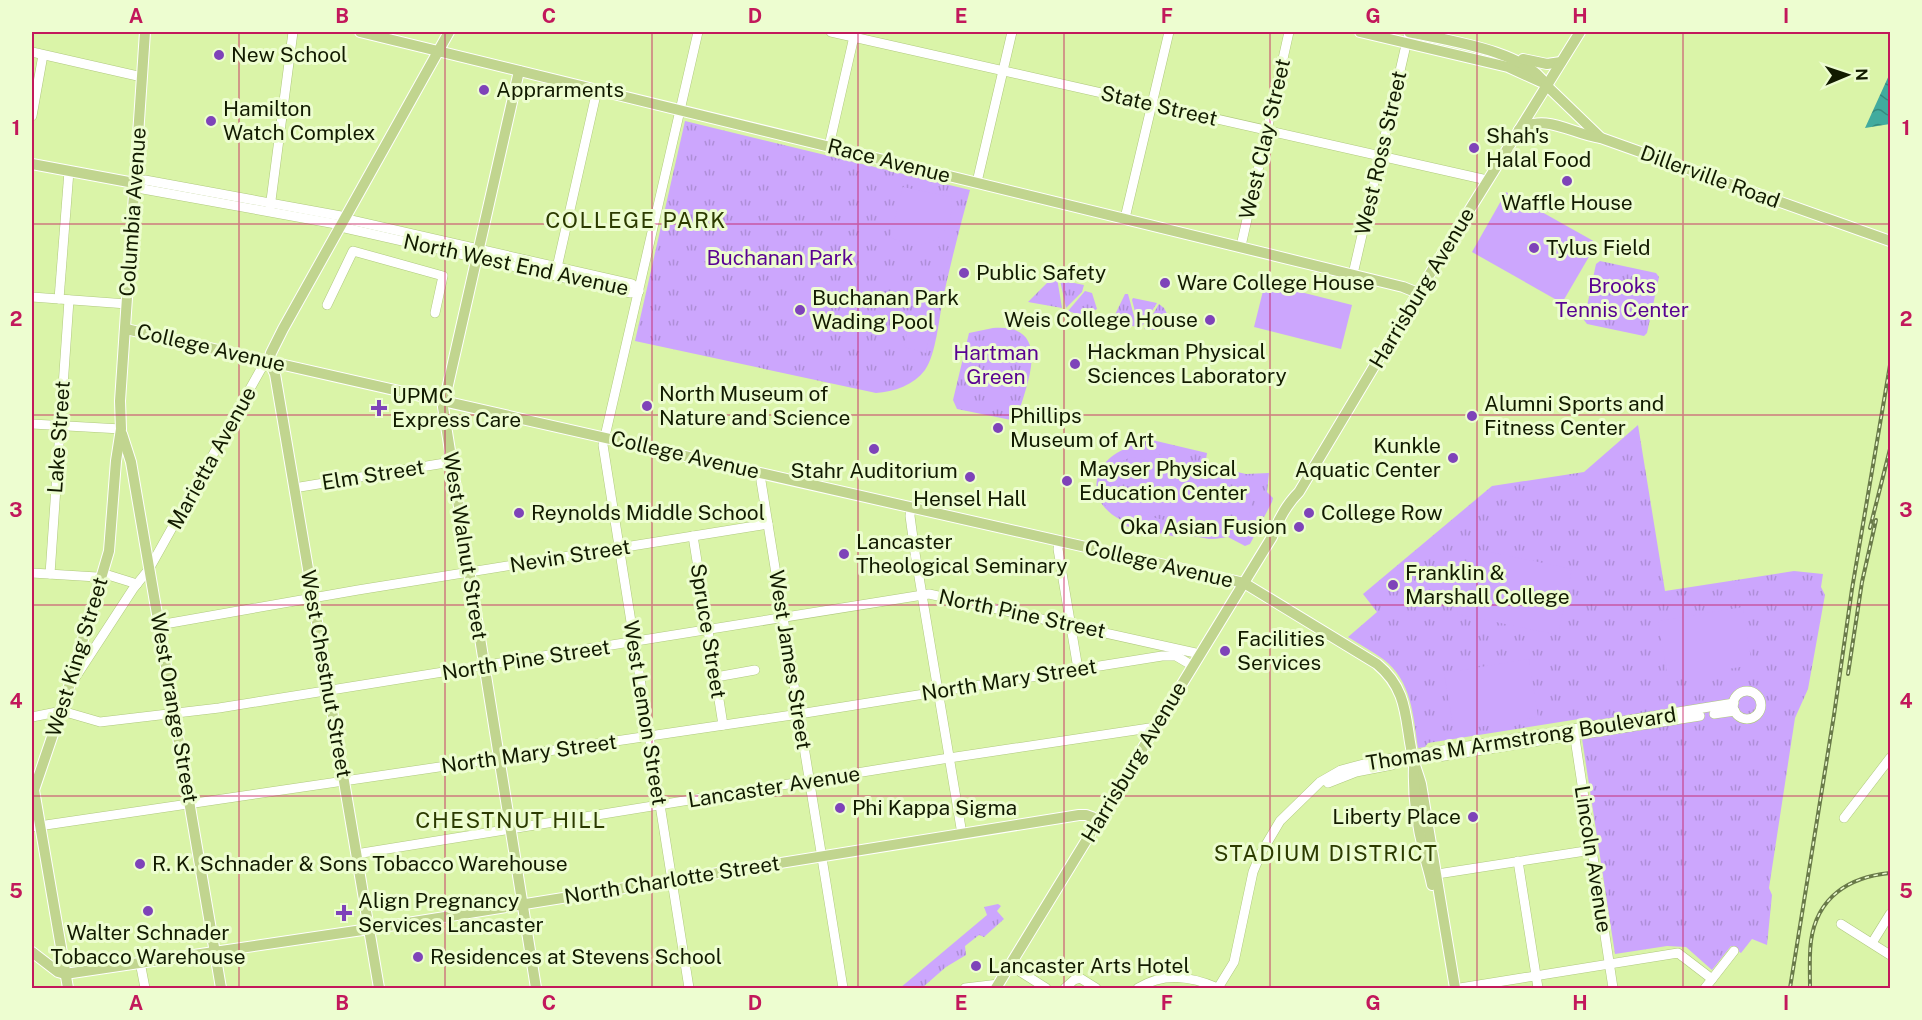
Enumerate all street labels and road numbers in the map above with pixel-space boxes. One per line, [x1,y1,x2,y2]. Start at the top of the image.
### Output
street label: West Clay Street [1234,56,1295,222]
street label: West Ross Street [1349,68,1412,237]
street label: State Street [1098,80,1220,131]
street label: Columbia Avenue [114,127,151,297]
street label: Race Avenue [825,133,953,188]
street label: Dillerville Road [1637,140,1783,213]
street label: Harrisburg Avenue [1364,203,1479,373]
street label: North West End Avenue [401,228,631,301]
street label: College Avenue [134,318,288,377]
street label: Lake Street [42,380,75,494]
street label: Marietta Avenue [162,382,261,533]
street label: College Avenue [608,425,762,484]
street label: West Walnut Street [438,450,493,642]
street label: Elm Street [320,454,426,495]
street label: Nevin Street [508,534,632,577]
street label: College Avenue [1082,534,1236,593]
street label: Spruce Street [685,562,732,700]
street label: West Chestnut Street [296,568,357,780]
street label: West James Street [764,568,817,751]
street label: West King Street [40,574,113,740]
street label: North Pine Street [936,584,1108,643]
street label: West Orange Street [145,611,204,805]
street label: West Lemon Street [619,619,672,807]
street label: North Pine Street [440,634,612,685]
street label: North Mary Street [920,653,1098,706]
street label: Harrisburg Avenue [1076,677,1191,847]
street label: Thomas M Armstrong Boulevard [1364,702,1678,775]
street label: North Mary Street [440,729,618,778]
street label: Lancaster Avenue [686,761,862,812]
street label: Lincoln Avenue [1570,784,1617,934]
street label: North Charlotte Street [562,850,781,909]

